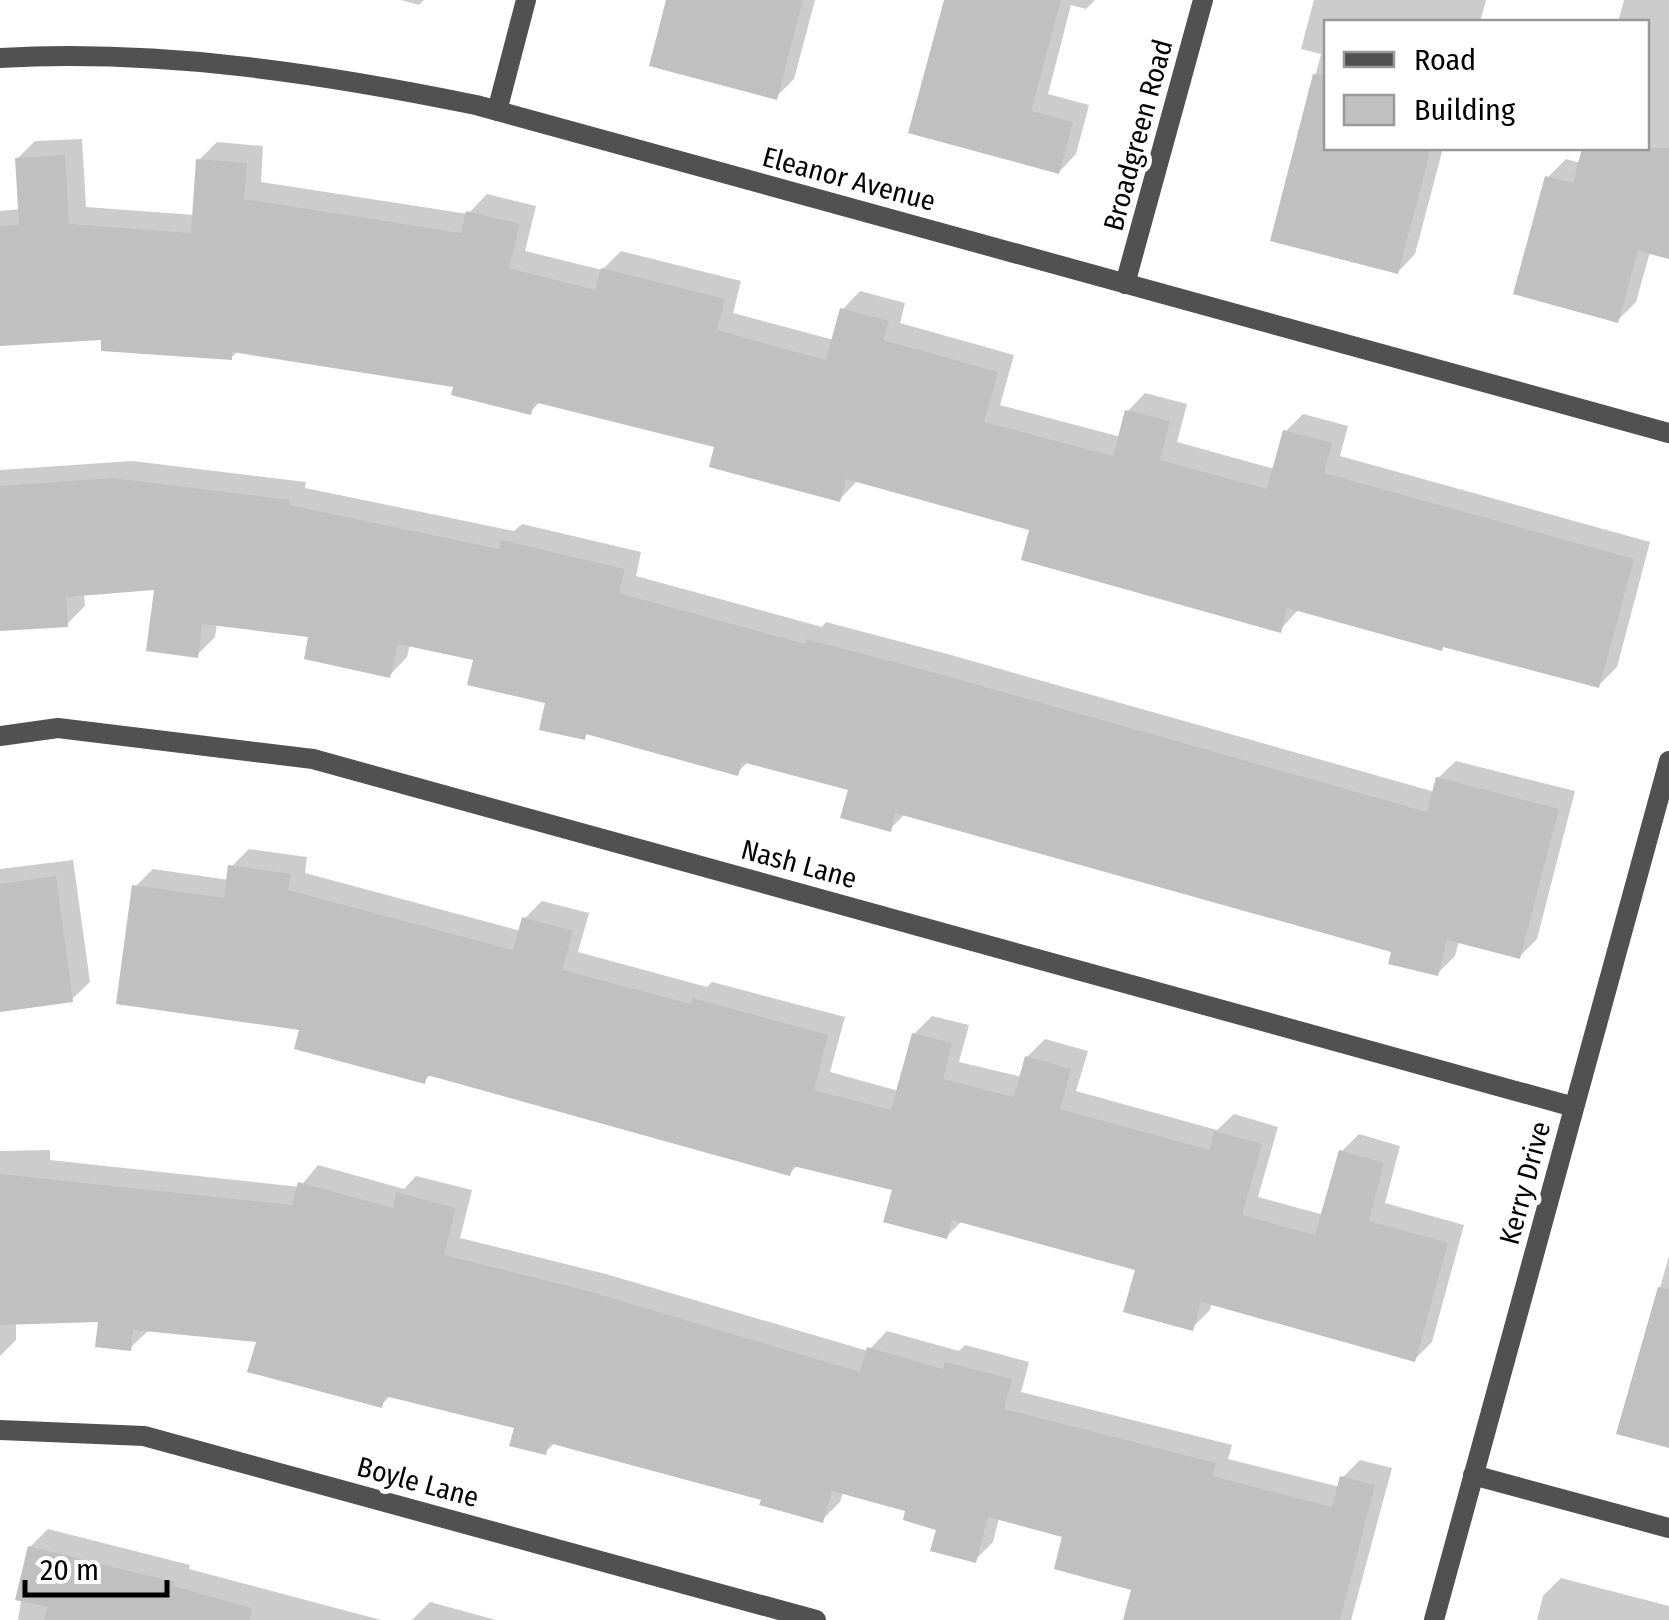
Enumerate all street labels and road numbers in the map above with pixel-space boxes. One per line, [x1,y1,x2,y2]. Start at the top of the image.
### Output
street label: Broadgreen Road [1097,36,1179,234]
street label: Eleanor Avenue [759,140,939,218]
street label: Nash Lane [738,833,860,895]
street label: Kerry Drive [1493,1118,1557,1248]
street label: Boyle Lane [354,1450,482,1514]

